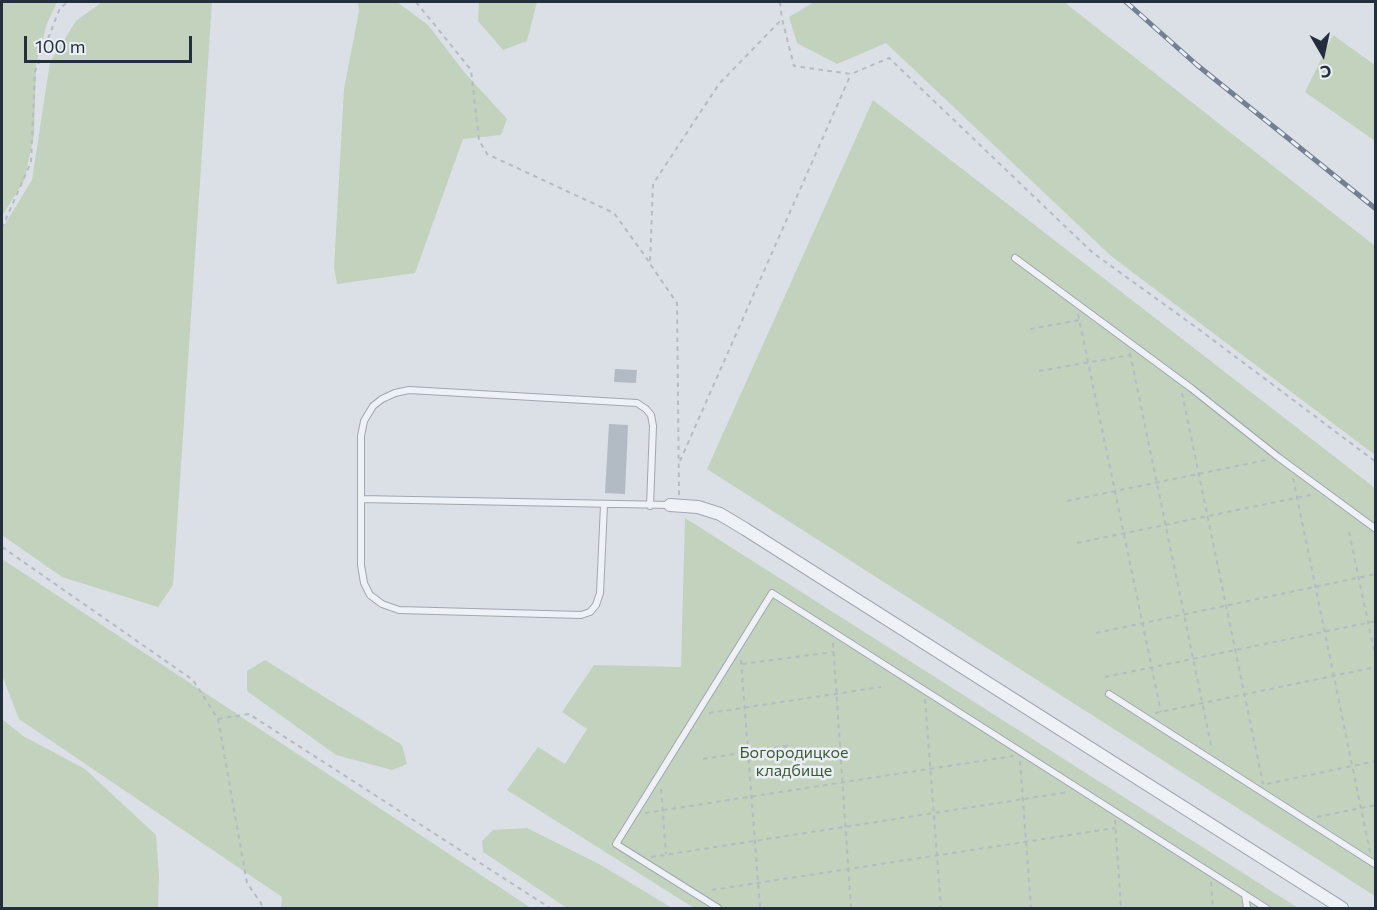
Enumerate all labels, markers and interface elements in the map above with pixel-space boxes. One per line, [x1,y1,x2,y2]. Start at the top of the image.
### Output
scale bar [27,24,195,62]
north arrow [1293,24,1353,84]
text: 100 m [35,35,85,57]
text: С [1319,62,1333,83]
park label: Богородицкое кладбище [740,743,848,781]

